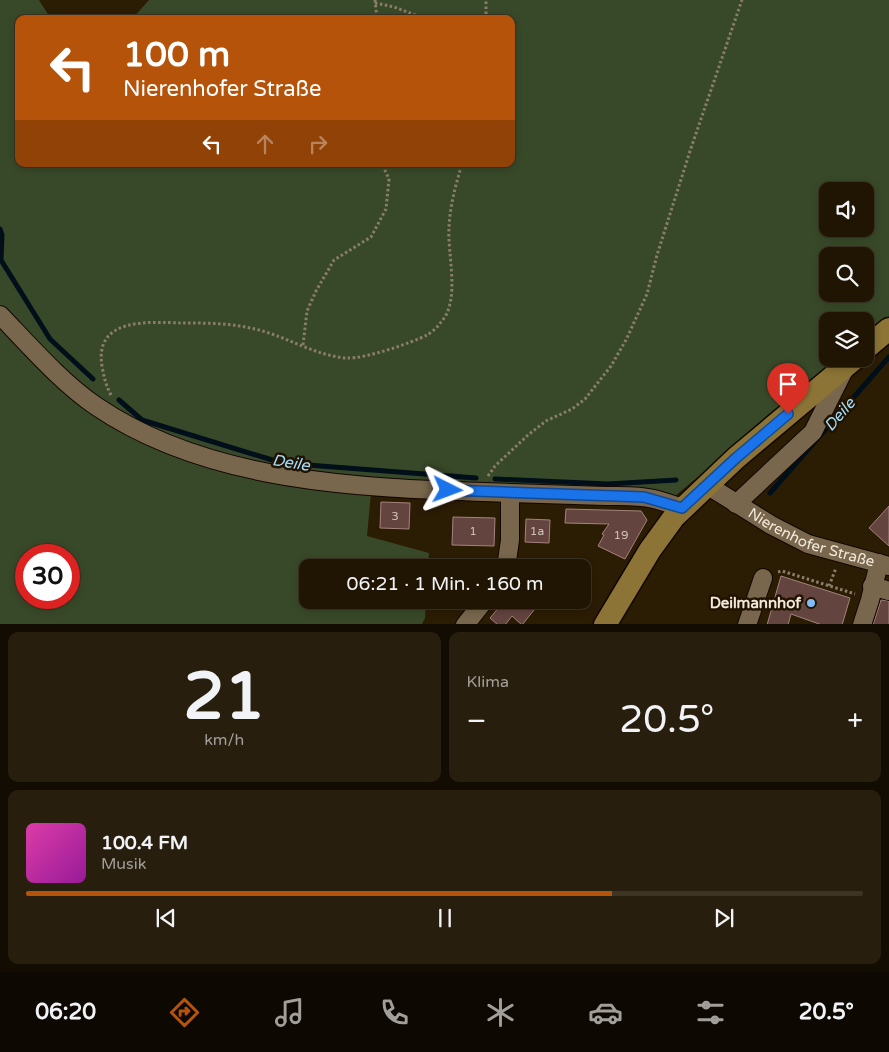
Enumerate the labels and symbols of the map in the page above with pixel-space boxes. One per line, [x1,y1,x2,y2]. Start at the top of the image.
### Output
pin [767,363,809,414]
water label: Deile [820,393,860,435]
water label: Deile [271,450,312,476]
position arrow [421,463,473,515]
street label: Nierenhofer Straße [745,504,877,571]
house number: 3 [391,509,399,523]
house number: 1 [469,524,477,538]
house number: 1a [530,524,544,538]
house number: 19 [613,528,629,542]
speed limit sign: 30 [15,544,80,609]
place label: Deilmannhof [710,594,801,612]
marker: Deilmannhof [805,597,817,609]

